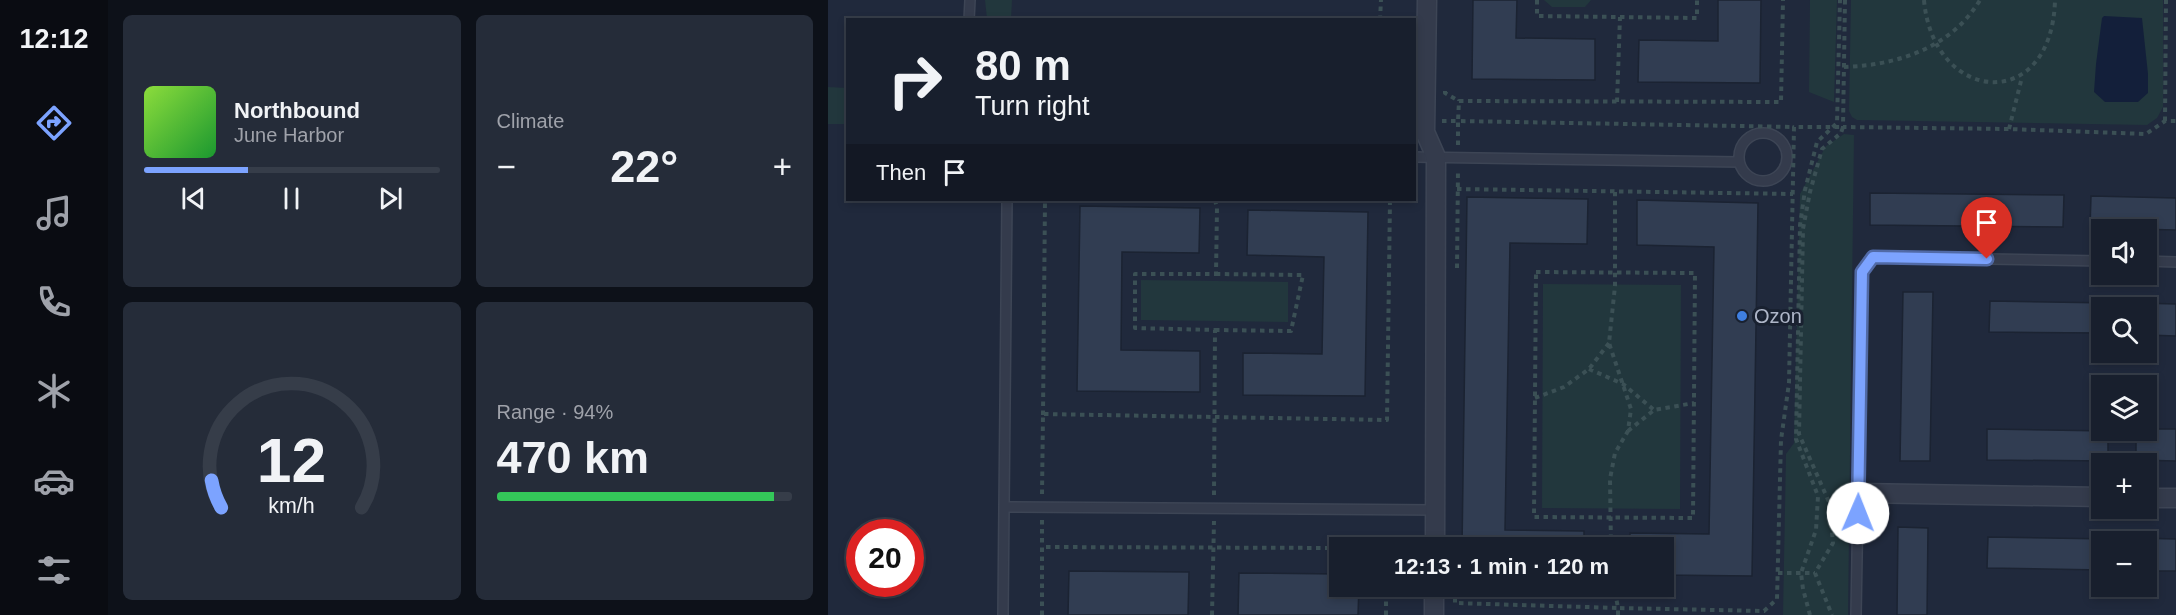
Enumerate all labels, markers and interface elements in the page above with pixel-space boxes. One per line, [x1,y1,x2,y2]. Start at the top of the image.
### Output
text: 12:12 [19,24,89,54]
icon: right [876,42,954,120]
text: 80 m [975,42,1071,89]
text: Turn right [975,91,1090,121]
text: Northbound [234,98,360,123]
icon: directions [33,102,75,144]
text: Climate [497,110,564,132]
text: June Harbor [234,124,344,146]
text: 22° [610,141,678,192]
text: − [497,148,516,185]
text: + [773,148,792,185]
icon: arrive [938,156,971,189]
text: Then [876,160,926,185]
icon: previous [177,182,210,215]
icon: pause [275,182,308,215]
icon: next [374,182,407,215]
icon: music [33,192,75,234]
pin [1961,197,2012,259]
icon: arrive [1970,206,2003,239]
map controls [2091,219,2157,597]
button: sound [2091,219,2157,285]
icon: phone [33,281,75,323]
button: search [2091,297,2157,363]
place label: Ozon [1754,305,1802,327]
marker: Ozon [1735,309,1749,323]
icon: climate [33,370,75,412]
button: layers [2091,375,2157,441]
text: Range · 94% [497,401,613,423]
text: 12 [257,426,326,495]
text: 470 km [497,432,649,483]
button: + [2091,453,2157,519]
icon: car [33,460,75,502]
position arrow [1826,481,1890,545]
text: km/h [269,494,315,518]
speed limit sign: 20 [846,519,924,597]
button: − [2091,531,2157,597]
icon: filters [33,549,75,591]
text: 12:13 · 1 min · 120 m [1394,554,1609,579]

